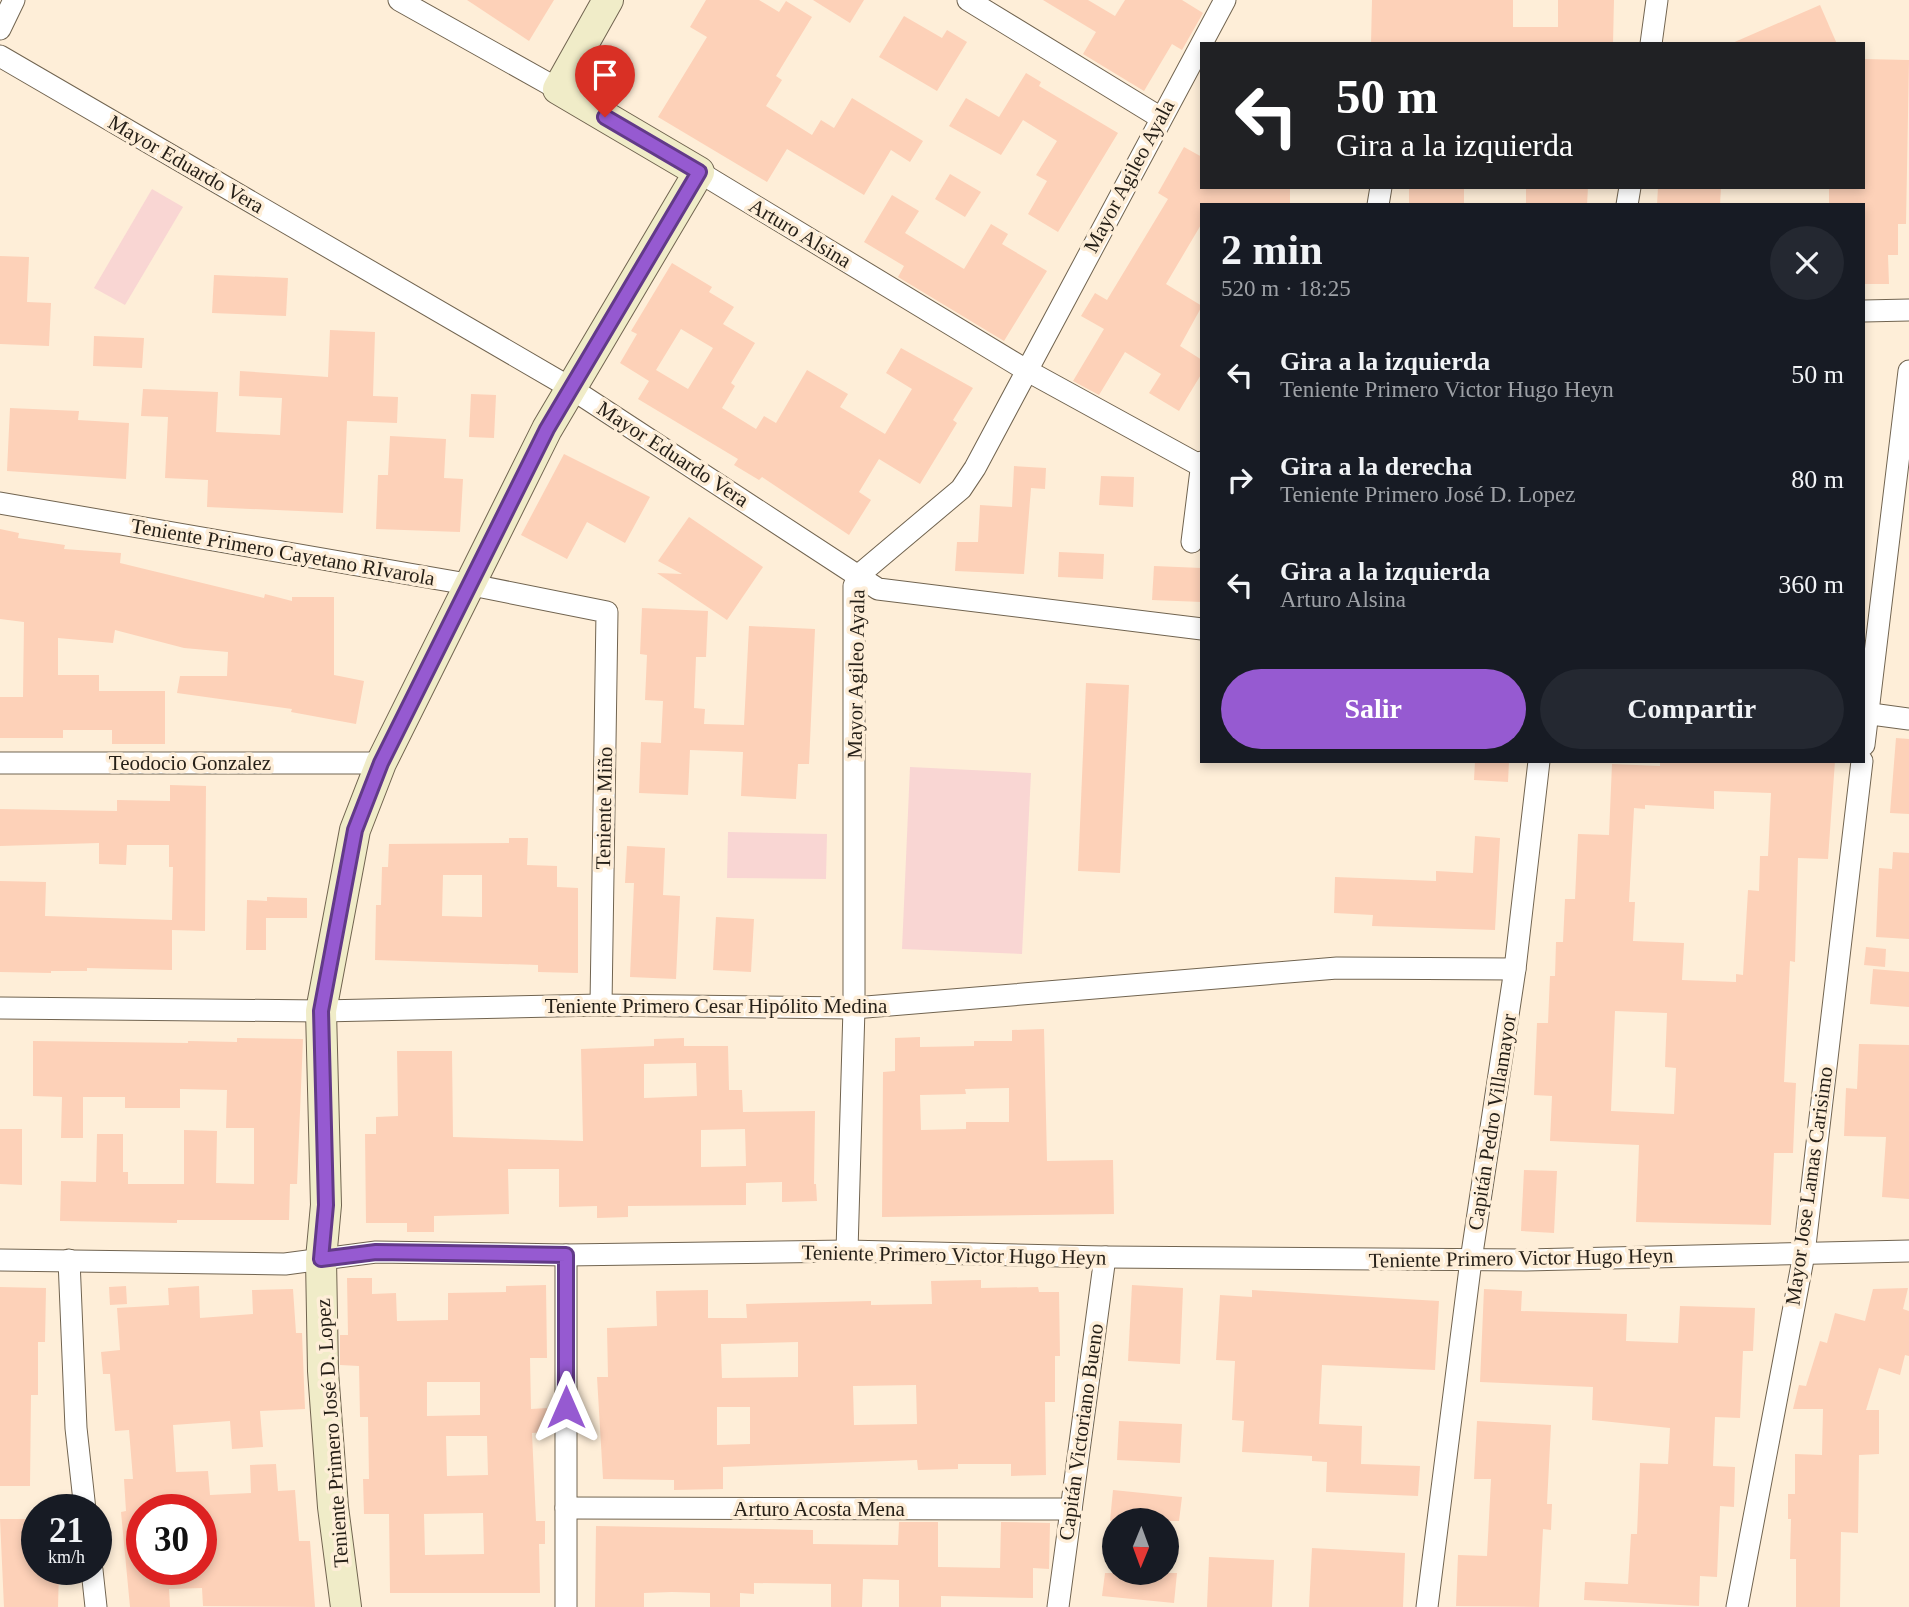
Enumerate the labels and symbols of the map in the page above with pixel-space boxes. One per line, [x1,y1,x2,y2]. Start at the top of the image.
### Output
pin [575,45,635,117]
street label: Mayor Agileo Ayala [1079,95,1180,256]
street label: Mayor Eduardo Vera [104,110,269,219]
street label: Arturo Alsina [745,193,856,273]
street label: Mayor Eduardo Vera [593,396,754,512]
street label: Teniente Primero Cayetano RIvarola [129,513,437,591]
street label: Mayor Agileo Ayala [843,588,869,759]
street label: Teniente Miño [591,746,617,870]
street label: Teodocio Gonzalez [109,751,271,775]
street label: Teniente Primero Cesar Hipólito Medina [545,994,888,1018]
street label: Capitán Pedro Villamayor [1463,1012,1521,1232]
street label: Mayor Jose Lamas Carisimo [1780,1065,1838,1307]
street label: Teniente Primero Victor Hugo Heyn [801,1240,1107,1270]
street label: Teniente Primero Victor Hugo Heyn [1368,1243,1674,1273]
street label: Teniente Primero José D. Lopez [311,1298,353,1568]
street label: Capitán Victoriano Bueno [1054,1322,1108,1542]
position arrow [529,1370,603,1444]
speed limit sign: 30 [126,1494,217,1585]
street label: Arturo Acosta Mena [733,1497,905,1521]
north arrow [1102,1508,1180,1586]

